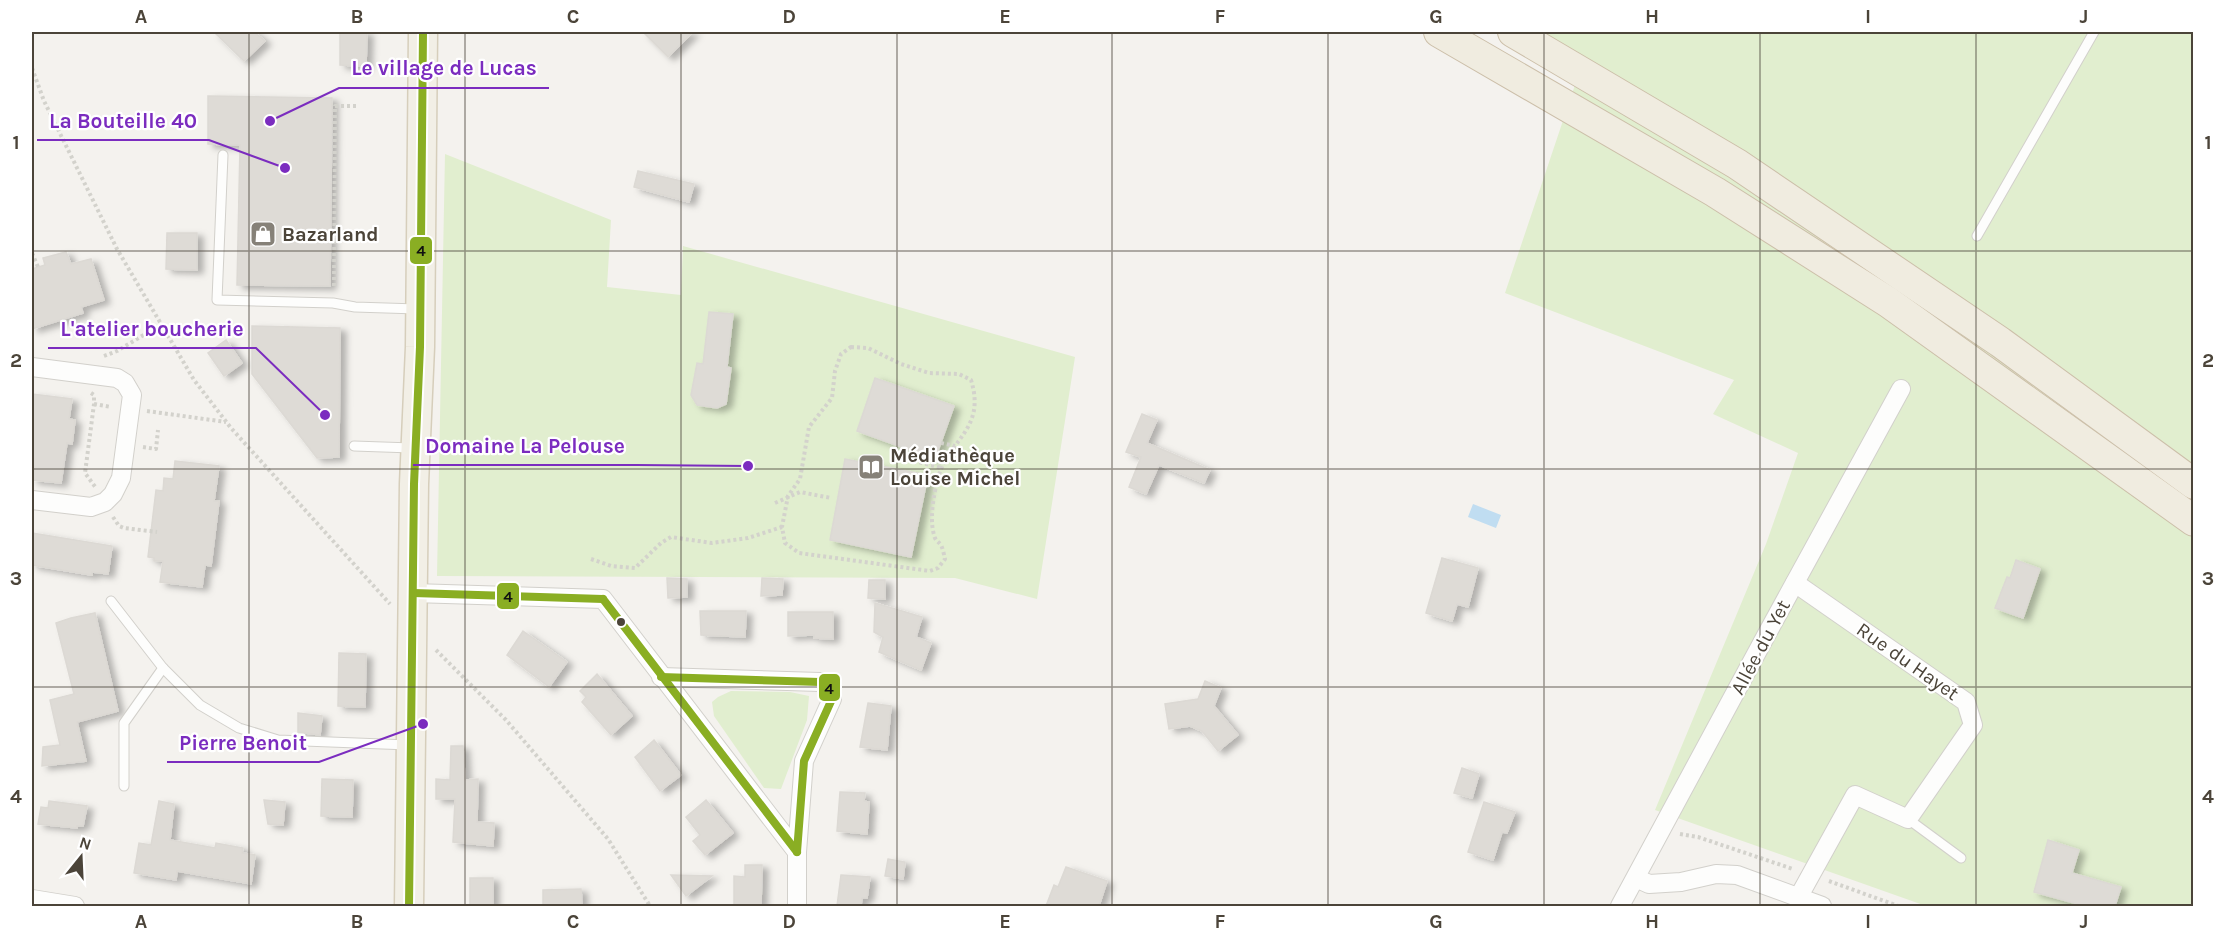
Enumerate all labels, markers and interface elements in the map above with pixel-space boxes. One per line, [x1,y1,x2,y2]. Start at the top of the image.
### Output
text: A [135,5,148,28]
text: B [351,5,363,28]
text: C [567,5,579,28]
text: D [782,5,796,28]
text: E [999,5,1011,28]
text: F [1215,5,1226,28]
text: G [1429,5,1443,28]
text: H [1645,5,1659,28]
text: I [1865,5,1871,28]
text: J [2080,5,2088,28]
callout: Le village de Lucas [339,49,549,88]
text: Le village de Lucas [351,56,537,80]
callout: La Bouteille 40 [37,101,209,140]
text: La Bouteille 40 [49,109,197,133]
text: 1 [12,131,20,154]
text: 1 [2204,131,2212,154]
shop icon: Bazarland [248,219,278,249]
place label: Bazarland [282,223,379,246]
line badge: 4 [409,236,433,265]
text: 4 [416,241,426,260]
callout: L'atelier boucherie [48,309,256,348]
text: L'atelier boucherie [60,317,244,341]
text: 2 [10,349,22,372]
text: 2 [2202,349,2214,372]
callout: Domaine La Pelouse [413,426,637,465]
text: Domaine La Pelouse [425,434,625,458]
place label: Médiathèque Louise Michel [890,444,1020,490]
library icon: Médiathèque Louise Michel [856,452,886,482]
text: 3 [10,567,22,590]
text: 3 [2202,567,2214,590]
line badge: 4 [496,582,520,610]
text: 4 [503,587,513,606]
street label: Allée du Yet [1726,595,1795,699]
unlabelled marker [615,616,627,628]
street label: Rue du Hayet [1852,618,1964,705]
line badge: 4 [818,673,841,702]
text: 4 [824,679,834,698]
callout: Pierre Benoit [167,723,319,762]
text: Pierre Benoit [179,731,307,755]
text: 4 [10,785,22,808]
text: 4 [2202,785,2214,808]
north arrow [51,827,111,887]
text: N [77,832,94,854]
text: A [135,910,148,933]
text: B [351,910,363,933]
text: C [567,910,579,933]
text: D [782,910,796,933]
text: E [999,910,1011,933]
text: F [1215,910,1226,933]
text: G [1429,910,1443,933]
text: H [1645,910,1659,933]
text: I [1865,910,1871,933]
text: J [2080,910,2088,933]

